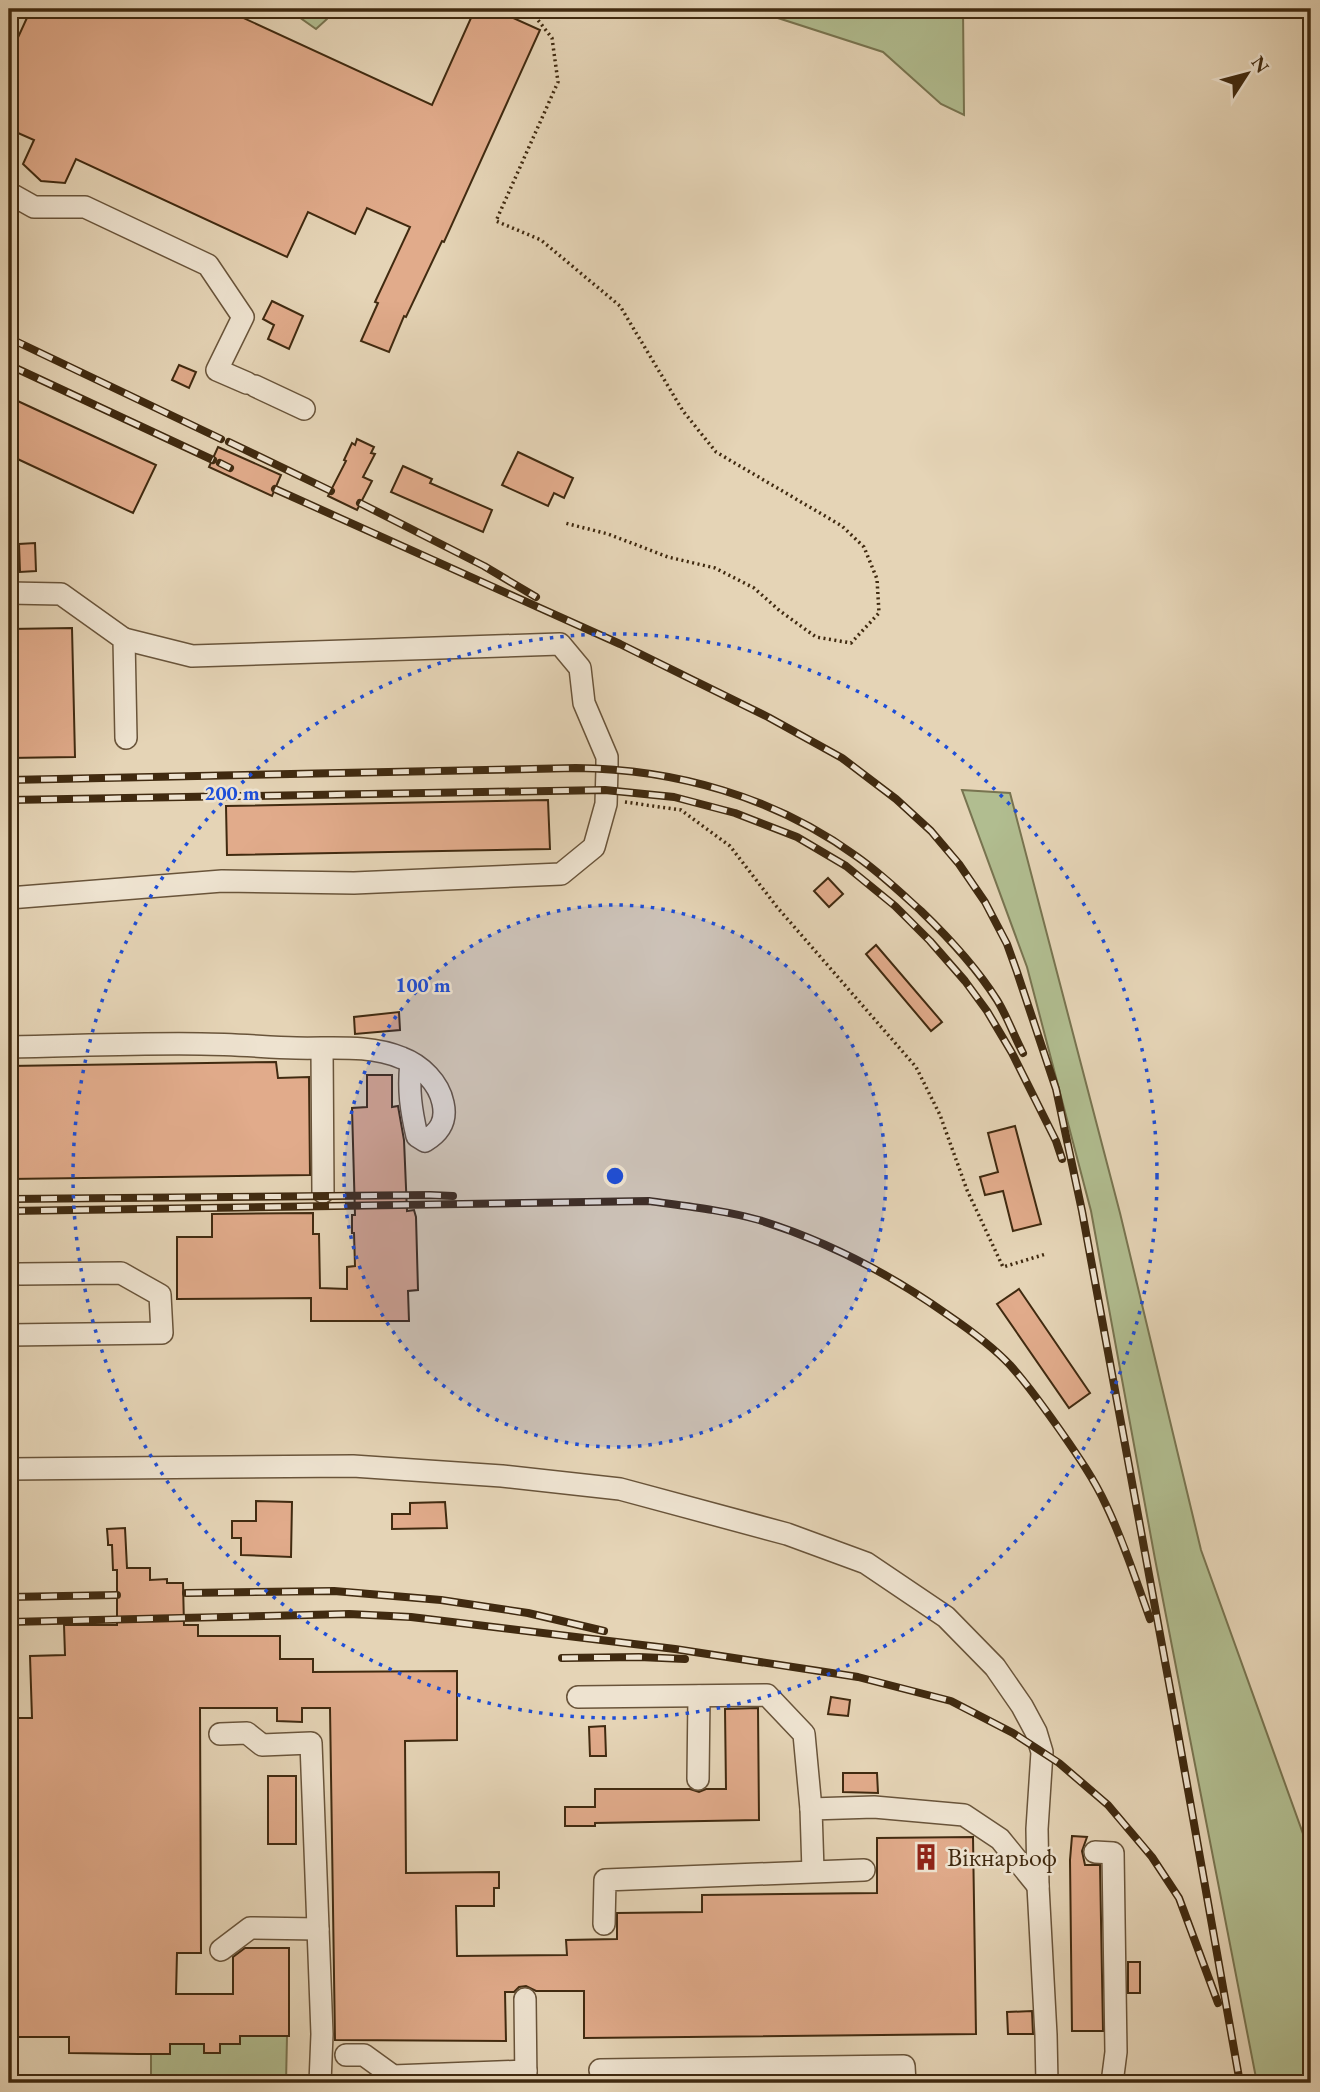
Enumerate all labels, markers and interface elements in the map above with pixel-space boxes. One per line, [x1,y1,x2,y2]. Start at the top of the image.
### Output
north arrow [1212,38,1282,108]
text: N [1246,51,1275,78]
text: 200 m [204,779,260,806]
text: 100 m [395,971,451,998]
centre of rings [603,1164,627,1188]
place label: Вікнарьоф [947,1840,1057,1874]
building icon: Вікнарьоф [911,1842,941,1872]

